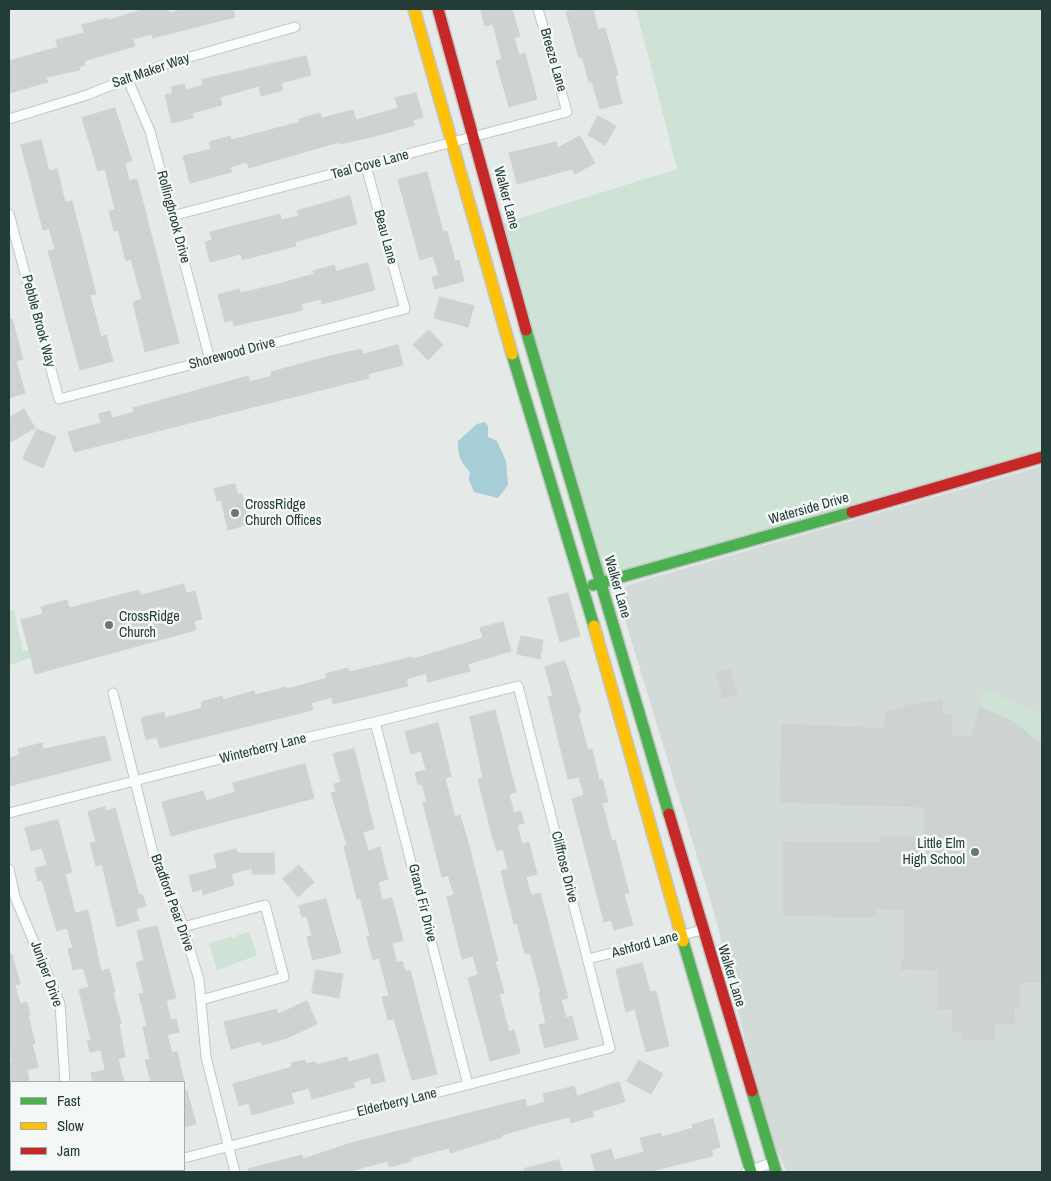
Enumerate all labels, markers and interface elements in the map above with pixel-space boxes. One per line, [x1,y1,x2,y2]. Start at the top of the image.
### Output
street label: Breeze Lane [536,26,570,94]
street label: Salt Maker Way [110,50,192,92]
street label: Teal Cove Lane [329,147,411,183]
street label: Walker Lane [490,165,522,231]
street label: Rollingbrook Drive [153,169,193,265]
street label: Beau Lane [370,208,400,266]
street label: Pebble Brook Way [18,273,58,369]
street label: Shorewood Drive [187,334,277,374]
street label: Waterside Drive [767,490,851,528]
place label: CrossRidge Church Offices [245,497,321,530]
marker: CrossRidge Church Offices [229,507,241,519]
street label: Walker Lane [600,554,634,620]
place label: CrossRidge Church [119,609,180,642]
marker: CrossRidge Church [103,619,115,631]
street label: Winterberry Lane [218,730,308,768]
street label: Cliffrose Drive [547,829,581,905]
place label: Little Elm High School [902,836,965,869]
marker: Little Elm High School [969,846,981,858]
street label: Bradford Pear Drive [147,852,197,954]
street label: Grand Fir Drive [404,862,440,944]
street label: Ashford Lane [610,928,680,962]
street label: Juniper Drive [26,939,66,1009]
street label: Walker Lane [714,943,748,1009]
legend [10,1081,185,1171]
street label: Elderberry Lane [355,1085,439,1121]
text: Fast [57,1090,80,1111]
text: Slow [57,1115,84,1136]
text: Jam [57,1140,80,1161]

